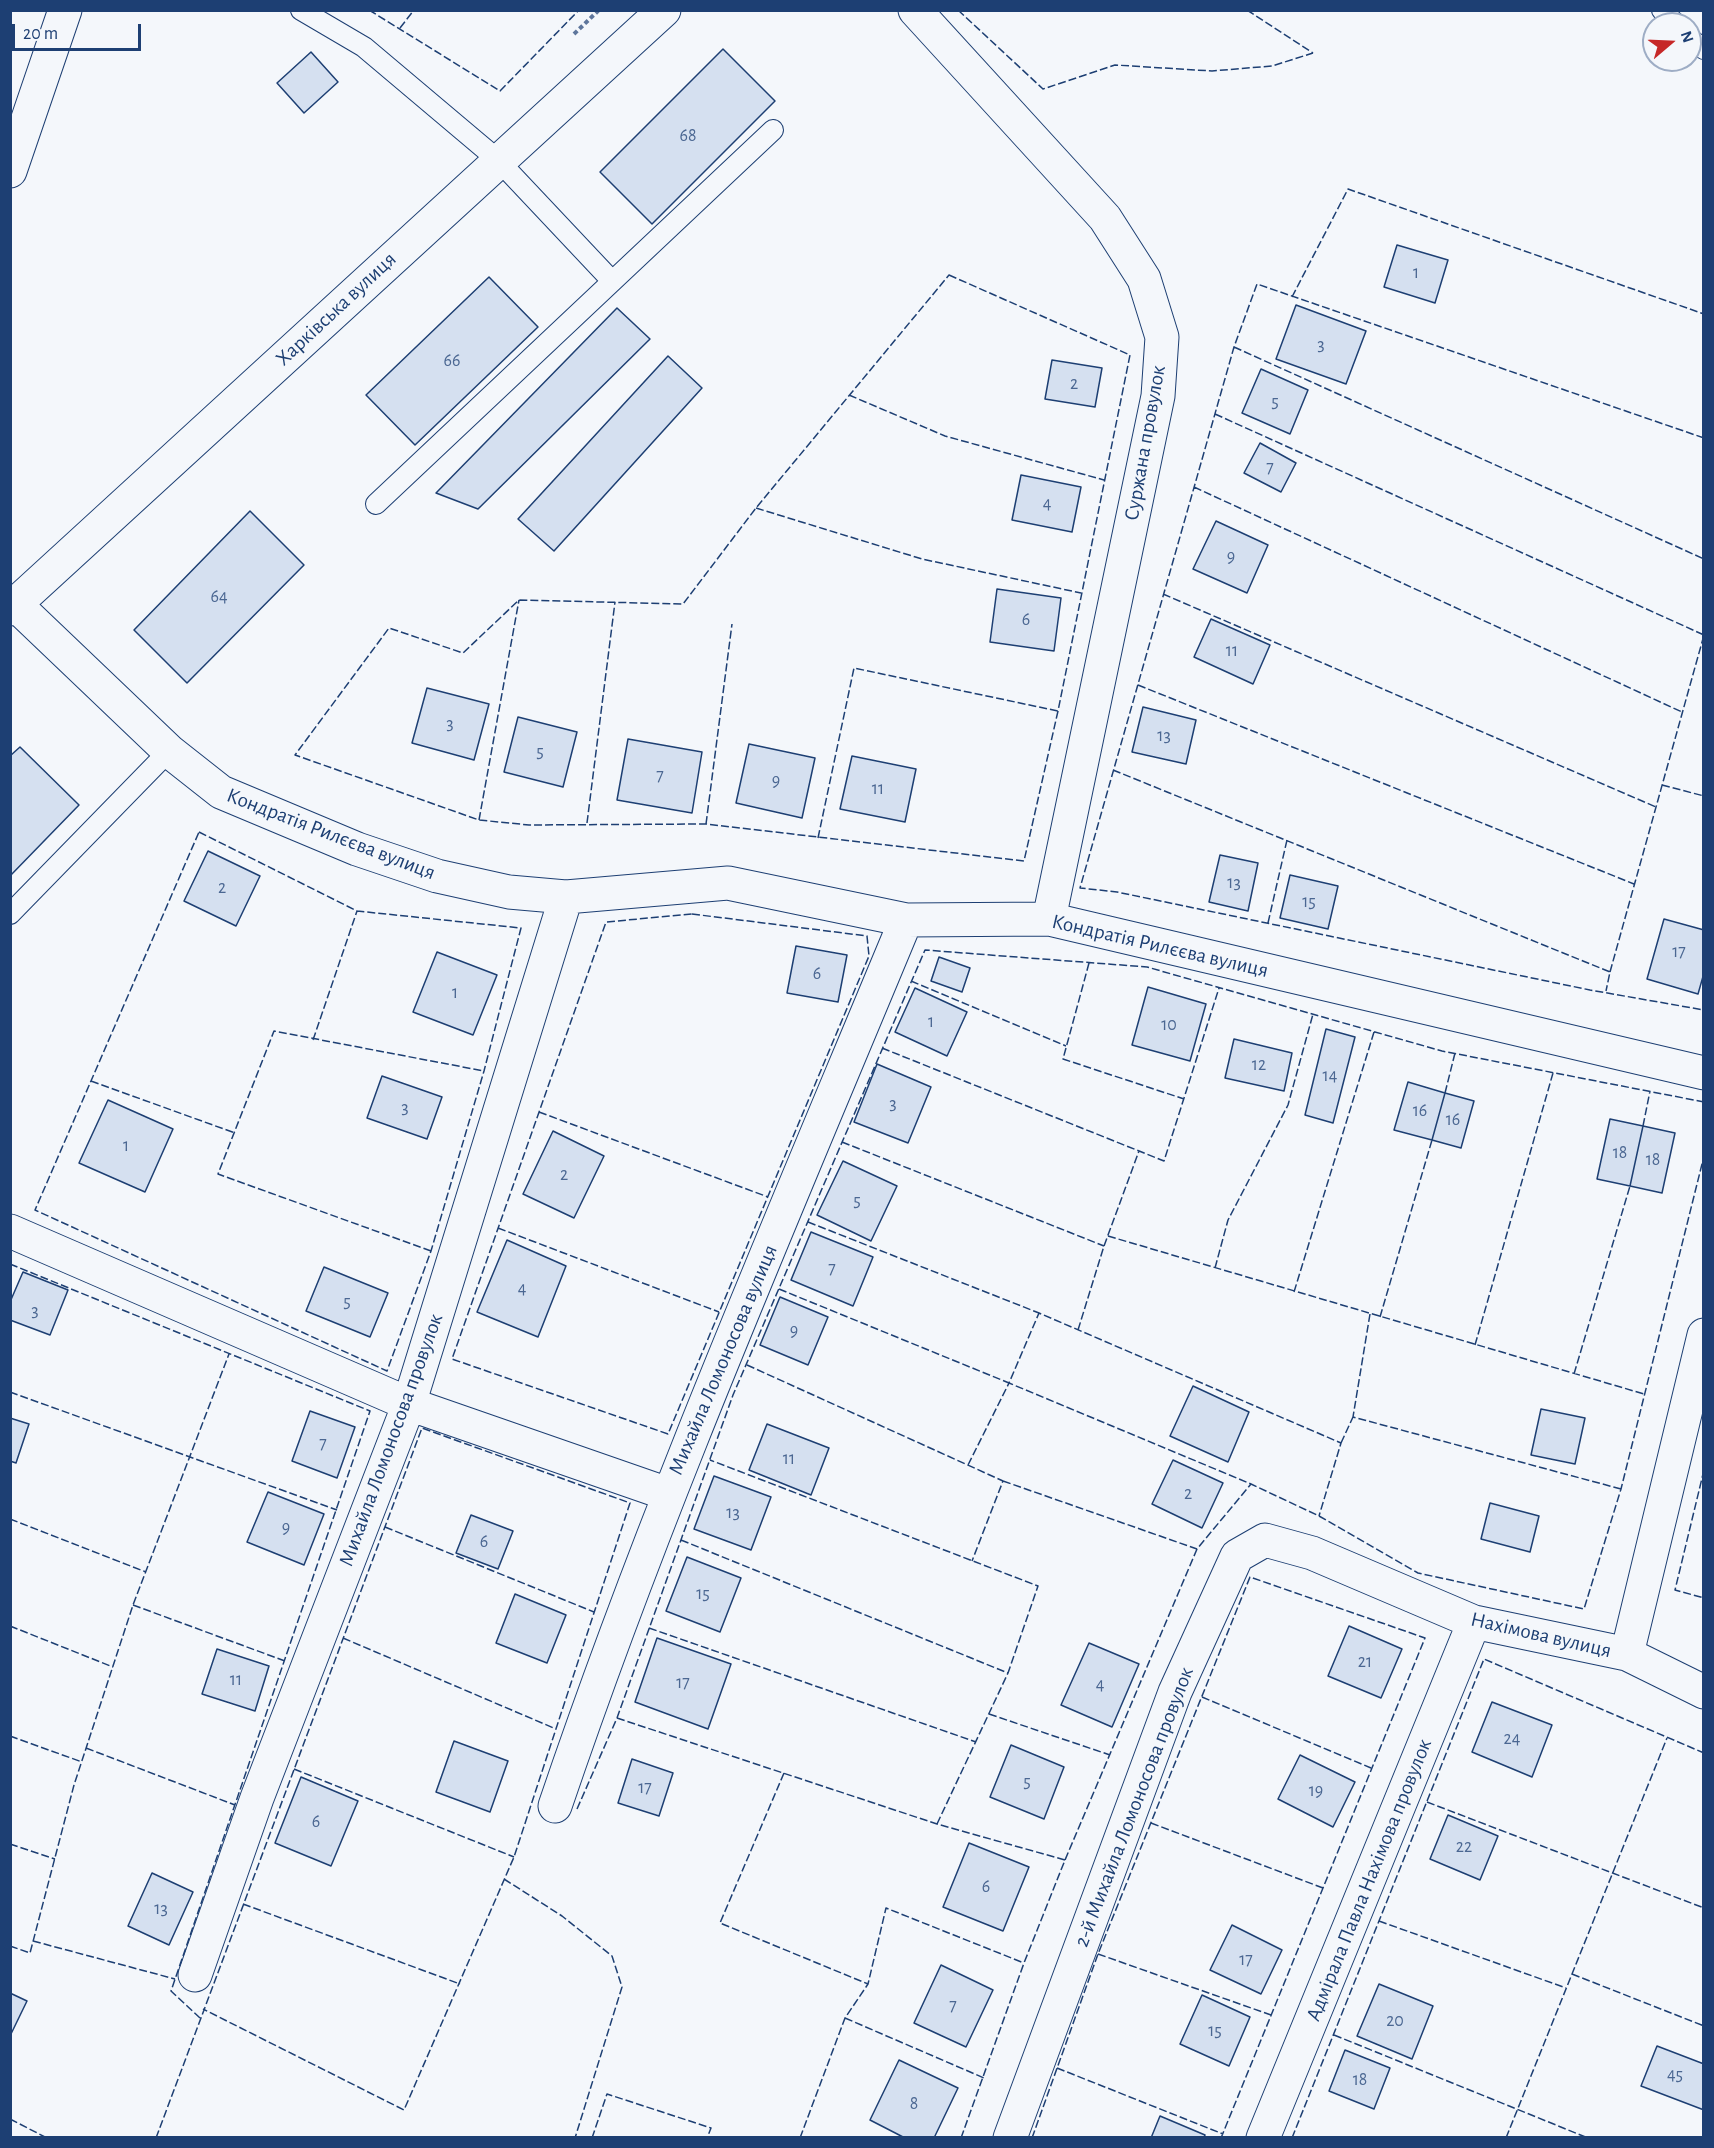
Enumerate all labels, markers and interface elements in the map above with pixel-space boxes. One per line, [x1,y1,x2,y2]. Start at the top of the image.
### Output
scale bar [15,12,144,50]
north arrow [1642,12,1702,72]
text: 20 m [23,25,58,43]
text: N [1678,29,1697,45]
house number: 68 [680,125,696,147]
street label: Харківська вулиця [271,247,401,371]
house number: 1 [1413,262,1419,284]
house number: 3 [1317,334,1325,356]
house number: 66 [444,350,460,372]
street label: Суржана провулок [1119,364,1171,522]
house number: 2 [1070,373,1078,395]
house number: 5 [1271,391,1279,413]
house number: 7 [1266,457,1274,479]
house number: 4 [1043,493,1051,515]
house number: 9 [1227,546,1235,568]
house number: 64 [210,586,228,608]
house number: 6 [1022,609,1030,631]
house number: 11 [1226,640,1238,662]
house number: 3 [446,713,454,735]
house number: 13 [1157,725,1171,747]
house number: 5 [536,741,544,763]
house number: 7 [656,765,664,787]
house number: 9 [772,770,780,792]
house number: 11 [872,778,884,800]
street label: Кондратія Рилєєва вулиця [223,783,439,885]
house number: 13 [1227,872,1241,894]
house number: 2 [218,877,226,899]
house number: 15 [1302,891,1316,913]
street label: Кондратія Рилєєва вулиця [1049,909,1271,983]
house number: 17 [1672,941,1686,963]
house number: 6 [813,963,821,985]
house number: 1 [452,982,458,1004]
house number: 1 [928,1011,934,1033]
house number: 10 [1161,1014,1177,1036]
house number: 12 [1252,1054,1266,1076]
house number: 14 [1323,1065,1337,1087]
house number: 3 [889,1093,897,1115]
house number: 3 [401,1097,409,1119]
house number: 16 [1413,1100,1427,1122]
house number: 16 [1446,1109,1460,1131]
house number: 1 [123,1135,129,1157]
house number: 18 [1613,1142,1627,1164]
house number: 18 [1646,1149,1660,1171]
house number: 2 [560,1164,568,1186]
house number: 5 [853,1190,861,1212]
street label: Михайла Ломоносова вулиця [663,1241,783,1479]
house number: 7 [828,1258,836,1280]
house number: 4 [518,1278,526,1300]
house number: 5 [343,1291,351,1313]
house number: 3 [31,1300,39,1322]
street label: Михайла Ломоносова провулок [333,1310,449,1570]
house number: 9 [790,1320,798,1342]
house number: 7 [319,1433,327,1455]
house number: 11 [783,1448,795,1470]
house number: 2 [1184,1483,1192,1505]
house number: 13 [726,1502,740,1524]
house number: 9 [282,1517,290,1539]
house number: 6 [480,1531,488,1553]
house number: 15 [696,1583,710,1605]
street label: Нахімова вулиця [1468,1607,1614,1663]
house number: 21 [1358,1651,1372,1673]
street label: 2-й Михайла Ломоносова провулок [1069,1663,1199,1951]
house number: 11 [230,1669,242,1691]
house number: 17 [676,1672,690,1694]
house number: 4 [1096,1674,1104,1696]
house number: 24 [1504,1728,1520,1750]
street label: Адмірала Павла Нахімова провулок [1301,1735,1437,2025]
house number: 5 [1023,1771,1031,1793]
house number: 17 [638,1777,652,1799]
house number: 19 [1309,1780,1323,1802]
house number: 6 [312,1811,320,1833]
house number: 22 [1456,1836,1472,1858]
house number: 6 [982,1876,990,1898]
house number: 13 [154,1898,168,1920]
house number: 17 [1239,1949,1253,1971]
house number: 7 [949,1995,957,2017]
house number: 20 [1386,2010,1404,2032]
house number: 15 [1208,2020,1222,2042]
house number: 45 [1667,2064,1683,2086]
house number: 18 [1353,2069,1367,2091]
house number: 8 [910,2093,918,2115]

